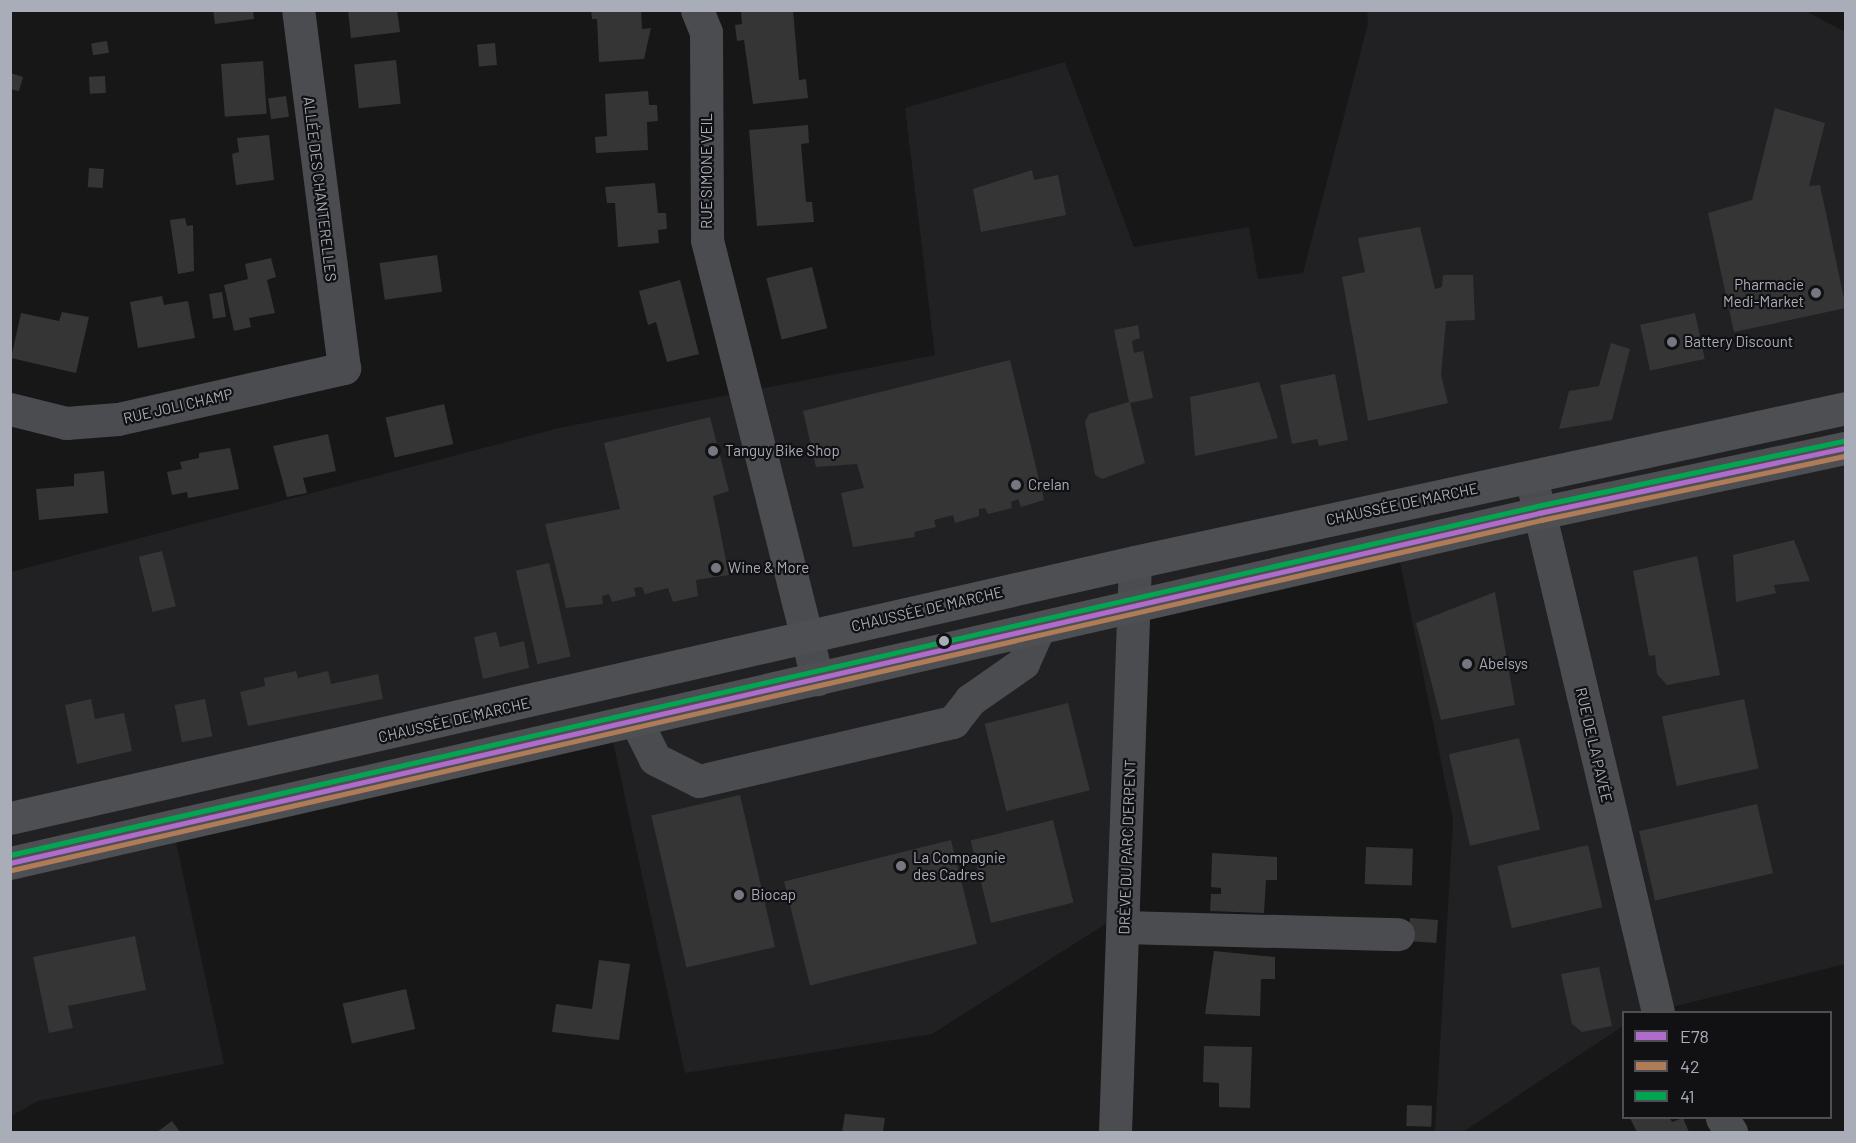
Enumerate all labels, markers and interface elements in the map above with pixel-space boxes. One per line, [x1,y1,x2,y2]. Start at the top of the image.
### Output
street label: ALLÉE DES CHANTERELLES [300,95,340,283]
street label: RUE SIMONE VEIL [698,113,716,229]
place label: Pharmacie Medi-Market [1723,275,1804,310]
marker: Pharmacie Medi-Market [1809,286,1823,300]
place label: Battery Discount [1684,333,1793,351]
marker: Battery Discount [1665,335,1679,349]
street label: RUE JOLI CHAMP [121,385,235,427]
place label: Tanguy Bike Shop [725,442,840,460]
marker: Tanguy Bike Shop [706,444,720,458]
place label: Crelan [1028,476,1070,494]
marker: Crelan [1009,478,1023,492]
street label: CHAUSSÉE DE MARCHE [1324,479,1480,529]
place label: Wine & More [728,559,809,577]
marker: Wine & More [709,561,723,575]
street label: CHAUSSÉE DE MARCHE [850,583,1004,635]
unlabelled marker [938,635,950,647]
place label: Abelsys [1479,655,1528,673]
marker: Abelsys [1460,657,1474,671]
street label: RUE DE LA PAVÉE [1572,686,1616,804]
street label: CHAUSSÉE DE MARCHE [377,694,531,746]
street label: DRÈVE DU PARC D'ERPENT [1115,759,1139,935]
place label: La Compagnie des Cadres [913,848,1006,883]
marker: La Compagnie des Cadres [894,859,908,873]
place label: Biocap [751,886,796,904]
marker: Biocap [732,888,746,902]
legend [1622,1011,1832,1119]
text: E78 [1680,1025,1709,1047]
text: 42 [1680,1055,1700,1077]
text: 41 [1680,1085,1695,1107]

